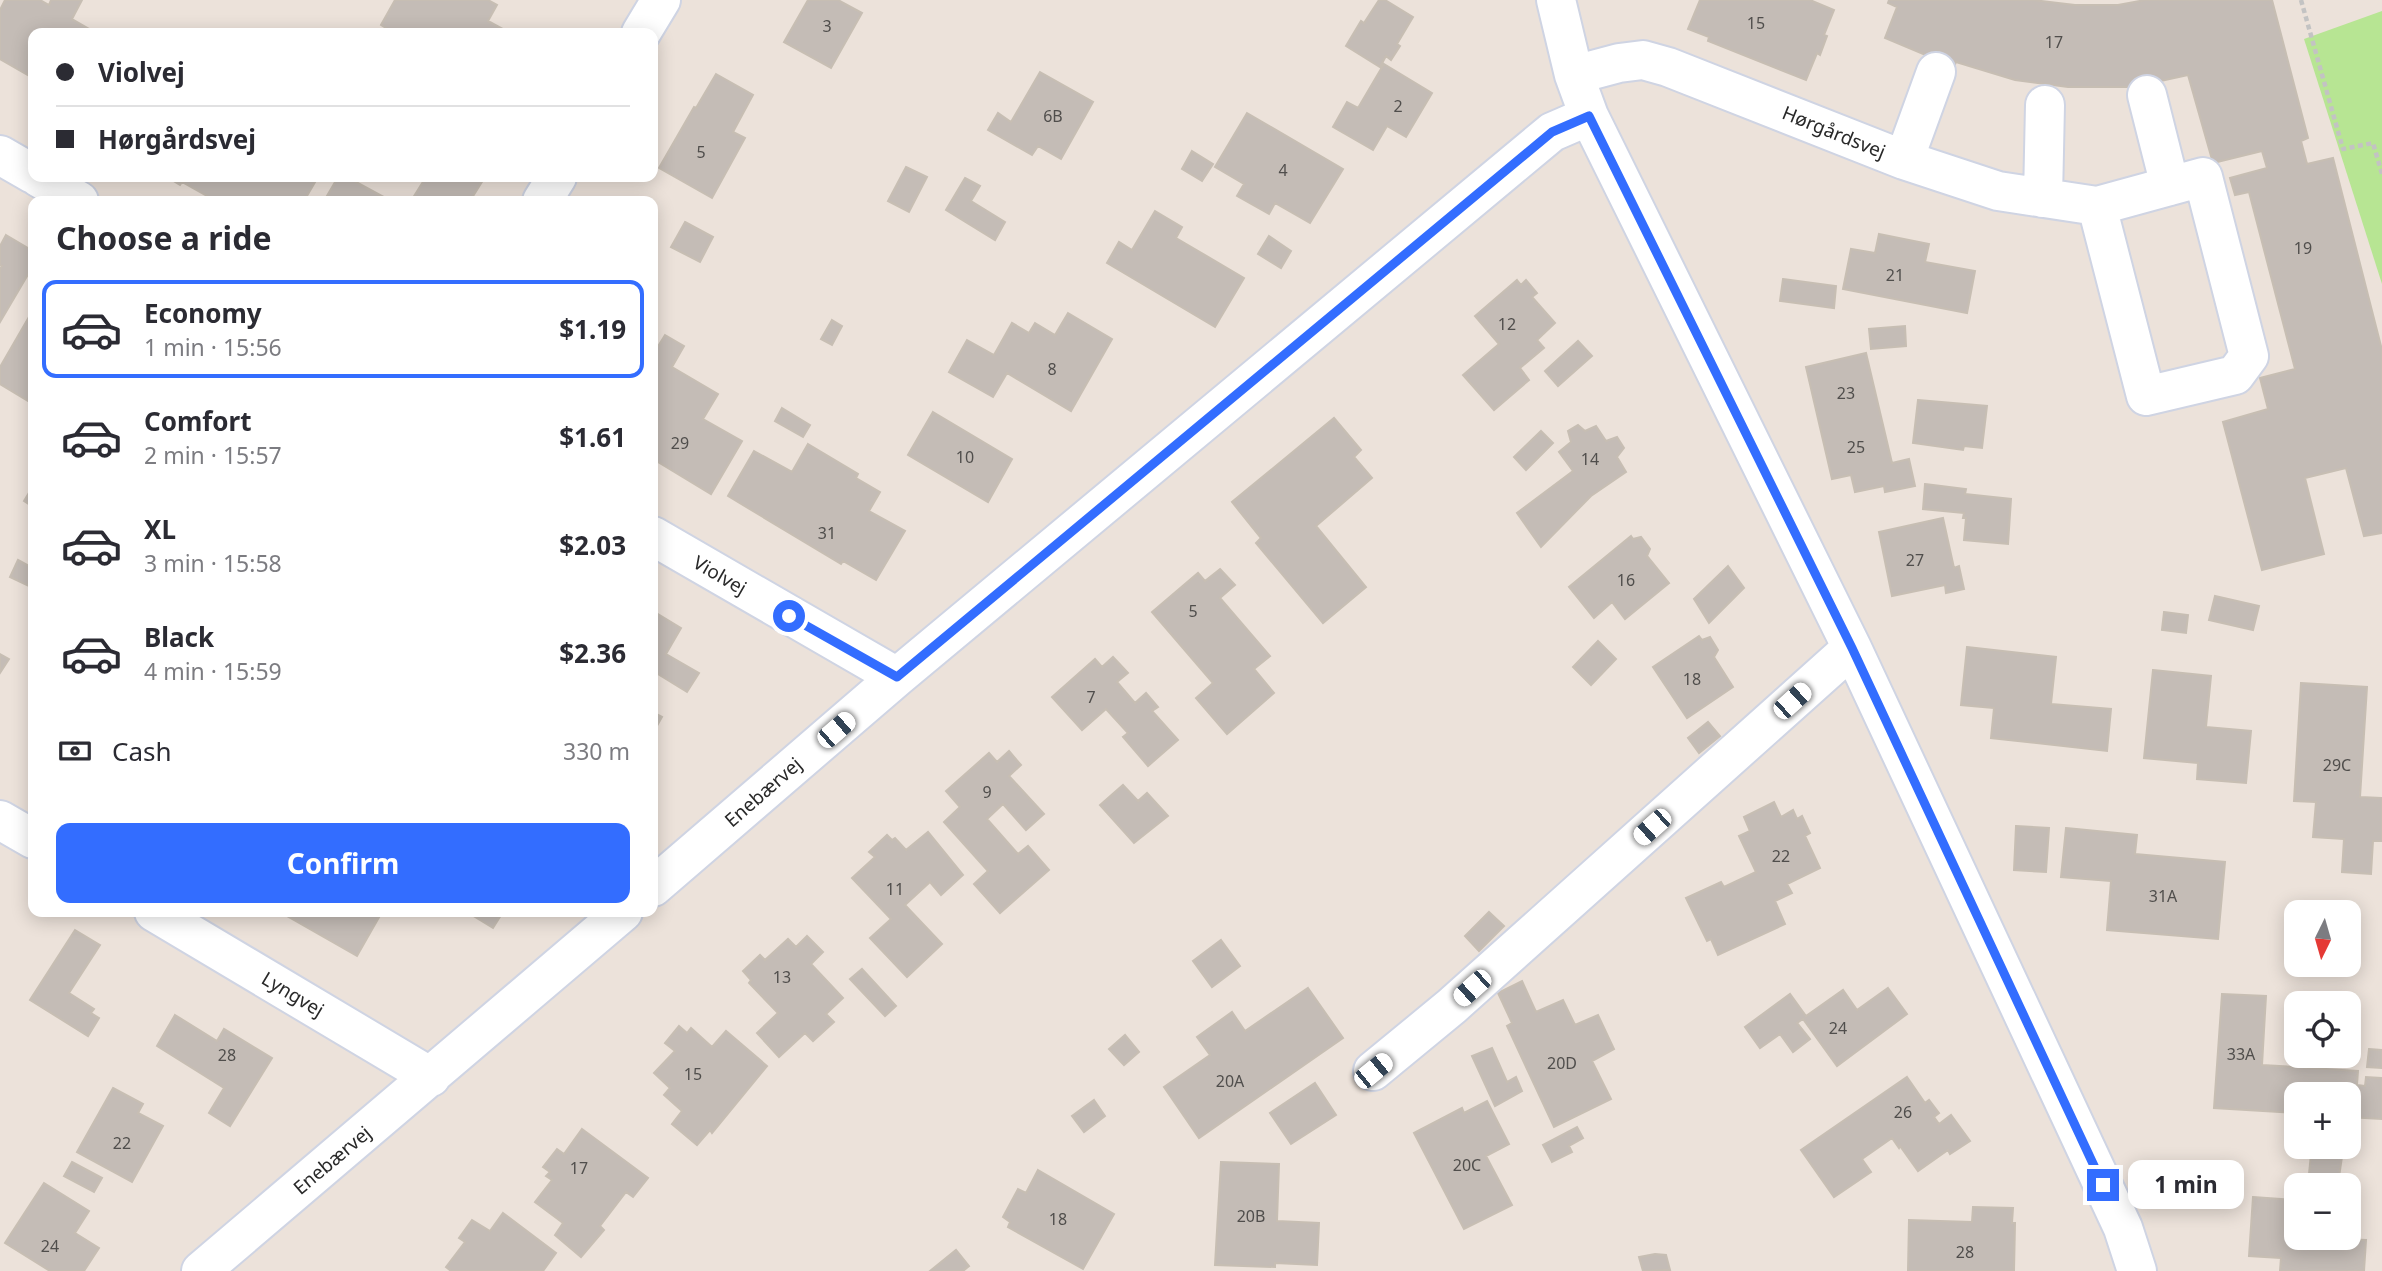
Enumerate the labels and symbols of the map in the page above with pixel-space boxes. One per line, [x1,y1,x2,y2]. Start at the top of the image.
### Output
house number: 15 [1747,12,1765,34]
house number: 3 [822,15,832,37]
house number: 17 [2045,31,2063,53]
house number: 2 [1393,95,1403,117]
street label: Hørgårdsvej [1779,100,1889,164]
house number: 6B [1043,105,1063,127]
house number: 5 [696,141,706,163]
house number: 4 [1278,159,1288,181]
house number: 19 [2294,237,2312,259]
house number: 21 [1886,264,1904,286]
house number: 12 [1498,313,1516,335]
house number: 8 [1047,358,1057,380]
house number: 23 [1837,382,1855,404]
house number: 29 [671,432,689,454]
house number: 25 [1847,436,1865,458]
house number: 10 [956,446,974,468]
house number: 14 [1581,448,1599,470]
house number: 31 [818,522,836,544]
street label: Violvej [688,549,752,601]
house number: 27 [1906,549,1924,571]
house number: 16 [1617,569,1635,591]
route start [773,600,805,632]
house number: 5 [1188,600,1198,622]
house number: 18 [1683,668,1701,690]
car [1770,679,1815,723]
house number: 7 [1086,686,1096,708]
car [814,708,859,752]
street label: Enebærvej [719,751,807,833]
house number: 29C [2323,754,2351,776]
house number: 9 [982,781,992,803]
car [1630,805,1675,849]
house number: 22 [1772,845,1790,867]
house number: 11 [886,878,904,900]
house number: 31A [2149,885,2178,907]
north arrow [2284,900,2361,976]
street label: Lyngvej [257,965,329,1023]
house number: 13 [773,966,791,988]
car [1450,966,1495,1010]
house number: 24 [1829,1017,1847,1039]
house number: 33A [2227,1043,2256,1065]
house number: 28 [218,1044,236,1066]
car [1351,1050,1396,1092]
house number: 20D [1547,1052,1577,1074]
house number: 15 [684,1063,702,1085]
house number: 20A [1216,1070,1245,1092]
house number: 26 [1894,1101,1912,1123]
street label: Enebærvej [288,1120,376,1200]
house number: 22 [113,1132,131,1154]
house number: 20C [1453,1154,1481,1176]
house number: 17 [570,1157,588,1179]
callout: 1 min [2128,1160,2243,1210]
route end [2087,1169,2119,1201]
house number: 20B [1237,1205,1265,1227]
house number: 18 [1049,1208,1067,1230]
house number: 24 [41,1235,59,1257]
house number: 28 [1956,1241,1974,1263]

